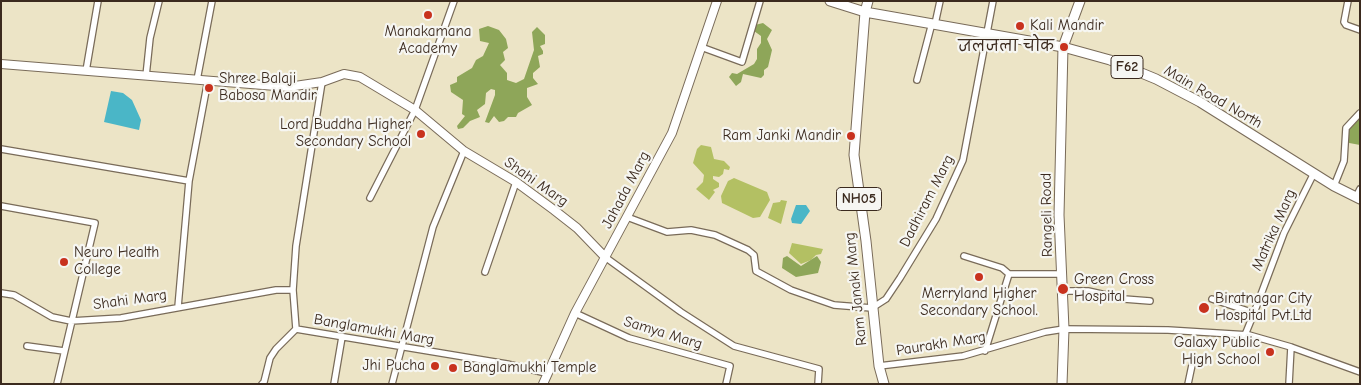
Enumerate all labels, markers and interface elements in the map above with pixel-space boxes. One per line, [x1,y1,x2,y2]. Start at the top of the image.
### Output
marker: Manakamana Academy [422,9,434,21]
place label: Kali Mandir [1030,17,1104,35]
marker: Kali Mandir [1014,20,1026,32]
place label: Manakamana Academy [384,23,472,58]
place label: जलजला चोक [958,38,1054,56]
marker: जलजला चोक [1058,41,1070,53]
road number: F62 [1111,56,1143,78]
street label: Main Road North [1161,62,1265,132]
place label: Shree Balaji Babosa Mandir [219,70,317,105]
marker: Shree Balaji Babosa Mandir [203,82,215,94]
place label: Lord Buddha Higher Secondary School [280,116,411,151]
place label: Ram Janki Mandir [723,127,841,145]
marker: Lord Buddha Higher Secondary School [415,128,427,140]
marker: Ram Janki Mandir [845,130,857,142]
street label: Jahada Marg [598,148,654,232]
street label: Dadhiram Marg [896,152,958,250]
street label: Shahi Marg [500,153,572,211]
street label: Rangeli Road [1037,173,1057,257]
street label: Matrika Marg [1248,186,1300,274]
road number: NH05 [836,188,882,210]
street label: Ram Janaki Marg [841,231,871,347]
place label: Neuro Health College [74,244,159,279]
marker: Neuro Health College [58,256,70,268]
marker: Merryland Higher Secondary School. [973,271,985,283]
place label: Green Cross Hospital [1074,271,1154,306]
marker: Green Cross Hospital [1056,282,1070,296]
place label: Merryland Higher Secondary School. [920,285,1038,320]
street label: Shahi Marg [92,286,168,314]
place label: Biratnagar City Hospital Pvt.Ltd [1215,290,1312,325]
marker: Biratnagar City Hospital Pvt.Ltd [1197,301,1211,315]
street label: Banglamukhi Marg [312,311,436,349]
street label: Samya Marg [621,312,705,354]
street label: Paurakh Marg [895,328,987,360]
place label: Galaxy Public High School [1174,334,1260,369]
marker: Galaxy Public High School [1264,346,1276,358]
place label: Jhi Pucha [363,357,425,375]
place label: Banglamukhi Temple [463,359,596,377]
marker: Jhi Pucha [429,360,441,372]
marker: Banglamukhi Temple [447,362,459,374]

